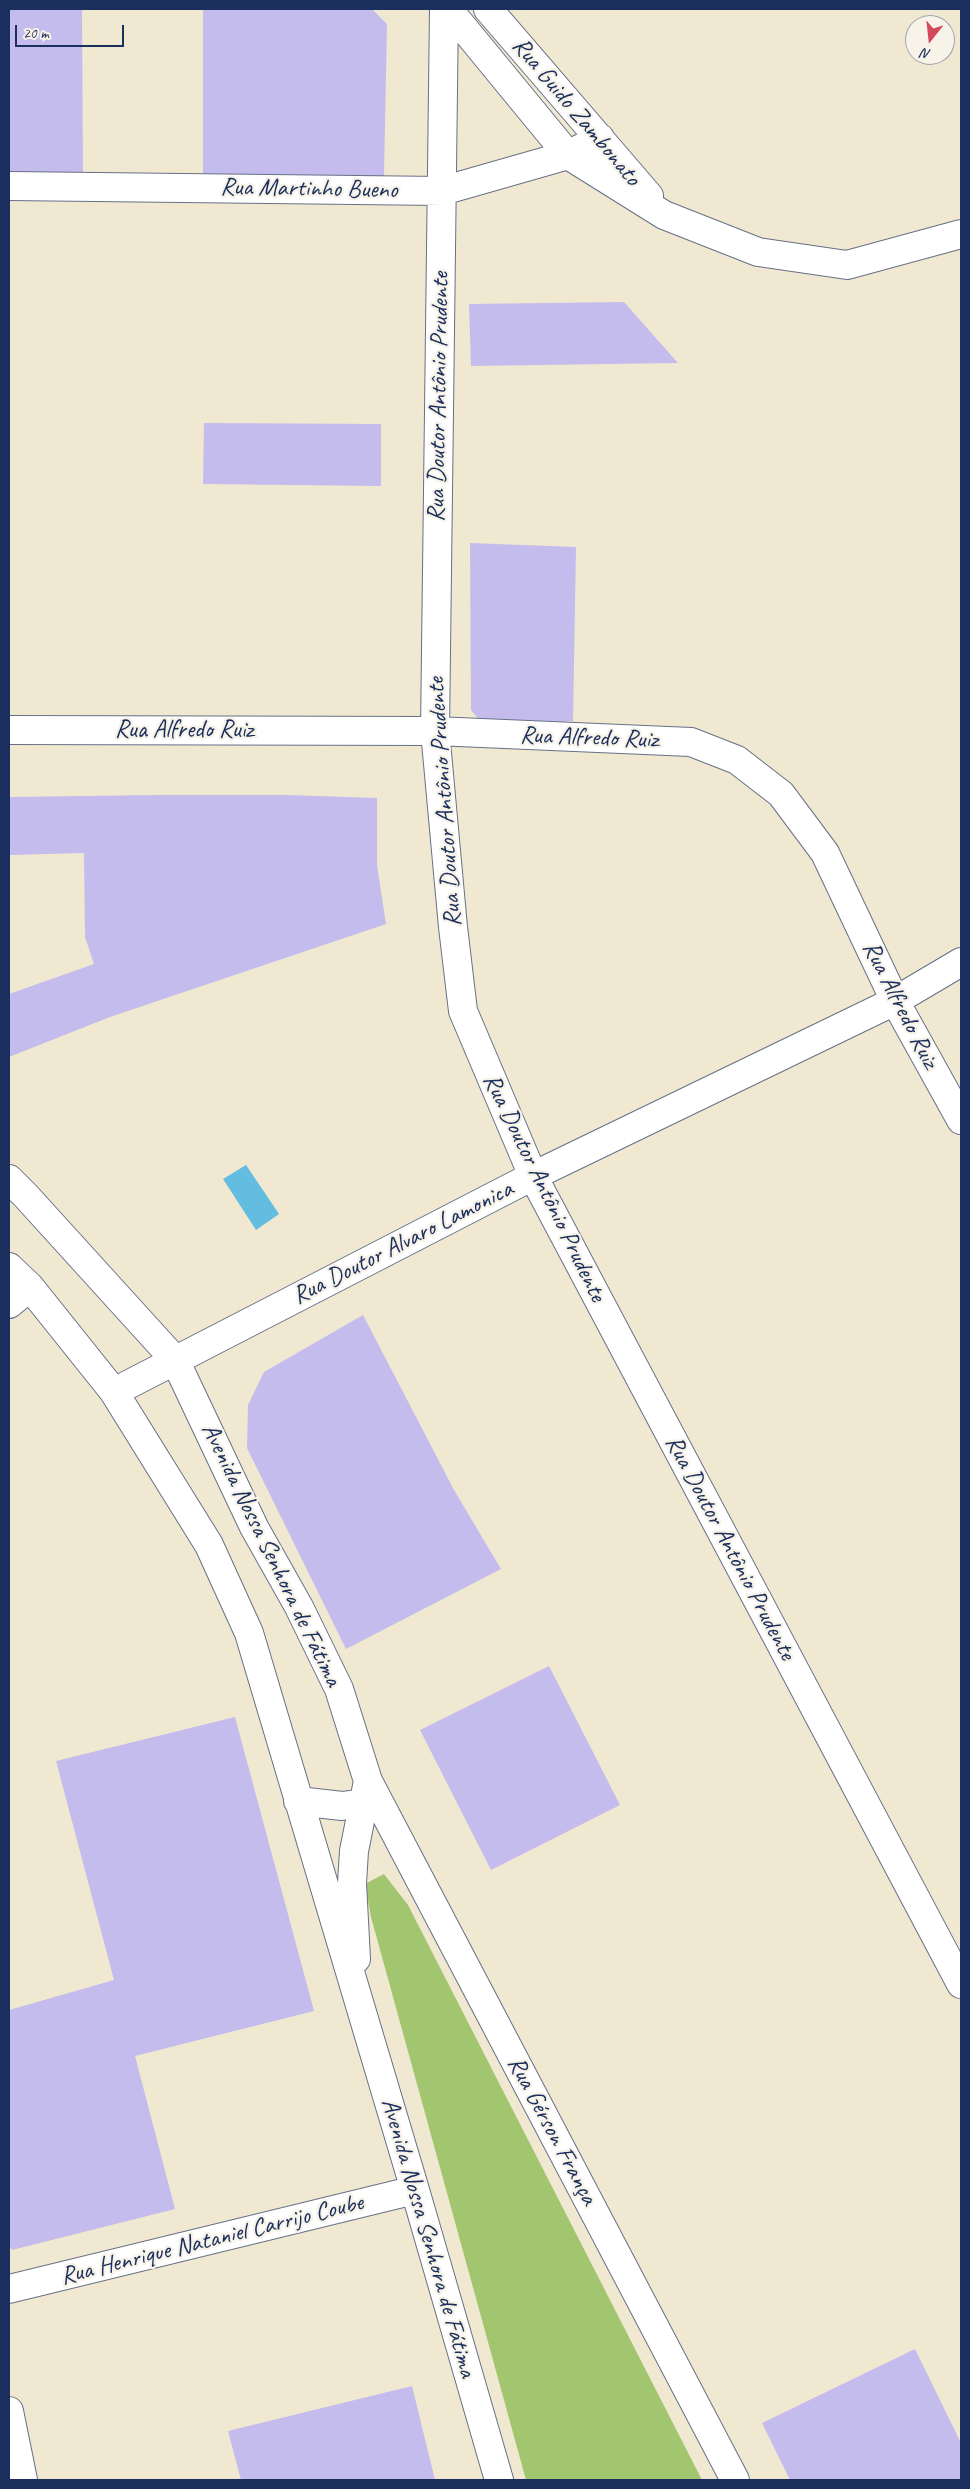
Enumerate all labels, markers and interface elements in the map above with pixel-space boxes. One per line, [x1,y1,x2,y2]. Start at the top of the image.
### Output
scale bar [18,15,126,47]
north arrow [905,15,955,65]
text: 20 m [23,24,49,43]
street label: Rua Guido Zambonato [505,32,647,192]
text: N [919,45,933,63]
street label: Rua Martinho Bueno [220,172,398,206]
street label: Rua Doutor Antônio Prudente [422,272,456,522]
street label: Rua Doutor Antônio Prudente [421,676,469,928]
street label: Rua Alfredo Ruiz [115,715,253,745]
street label: Rua Alfredo Ruiz [519,721,659,755]
street label: Rua Alfredo Ruiz [855,937,945,1073]
street label: Rua Doutor Antônio Prudente [476,1069,612,1307]
street label: Rua Doutor Alvaro Lamonica [288,1174,518,1312]
street label: Avenida Nossa Senhora de Fátima [194,1419,348,1691]
street label: Rua Doutor Antônio Prudente [658,1431,802,1665]
street label: Rua Gérson França [500,2052,604,2210]
street label: Avenida Nossa Senhora de Fátima [374,2095,482,2381]
street label: Rua Henrique Nataniel Carrijo Coube [58,2188,366,2292]

